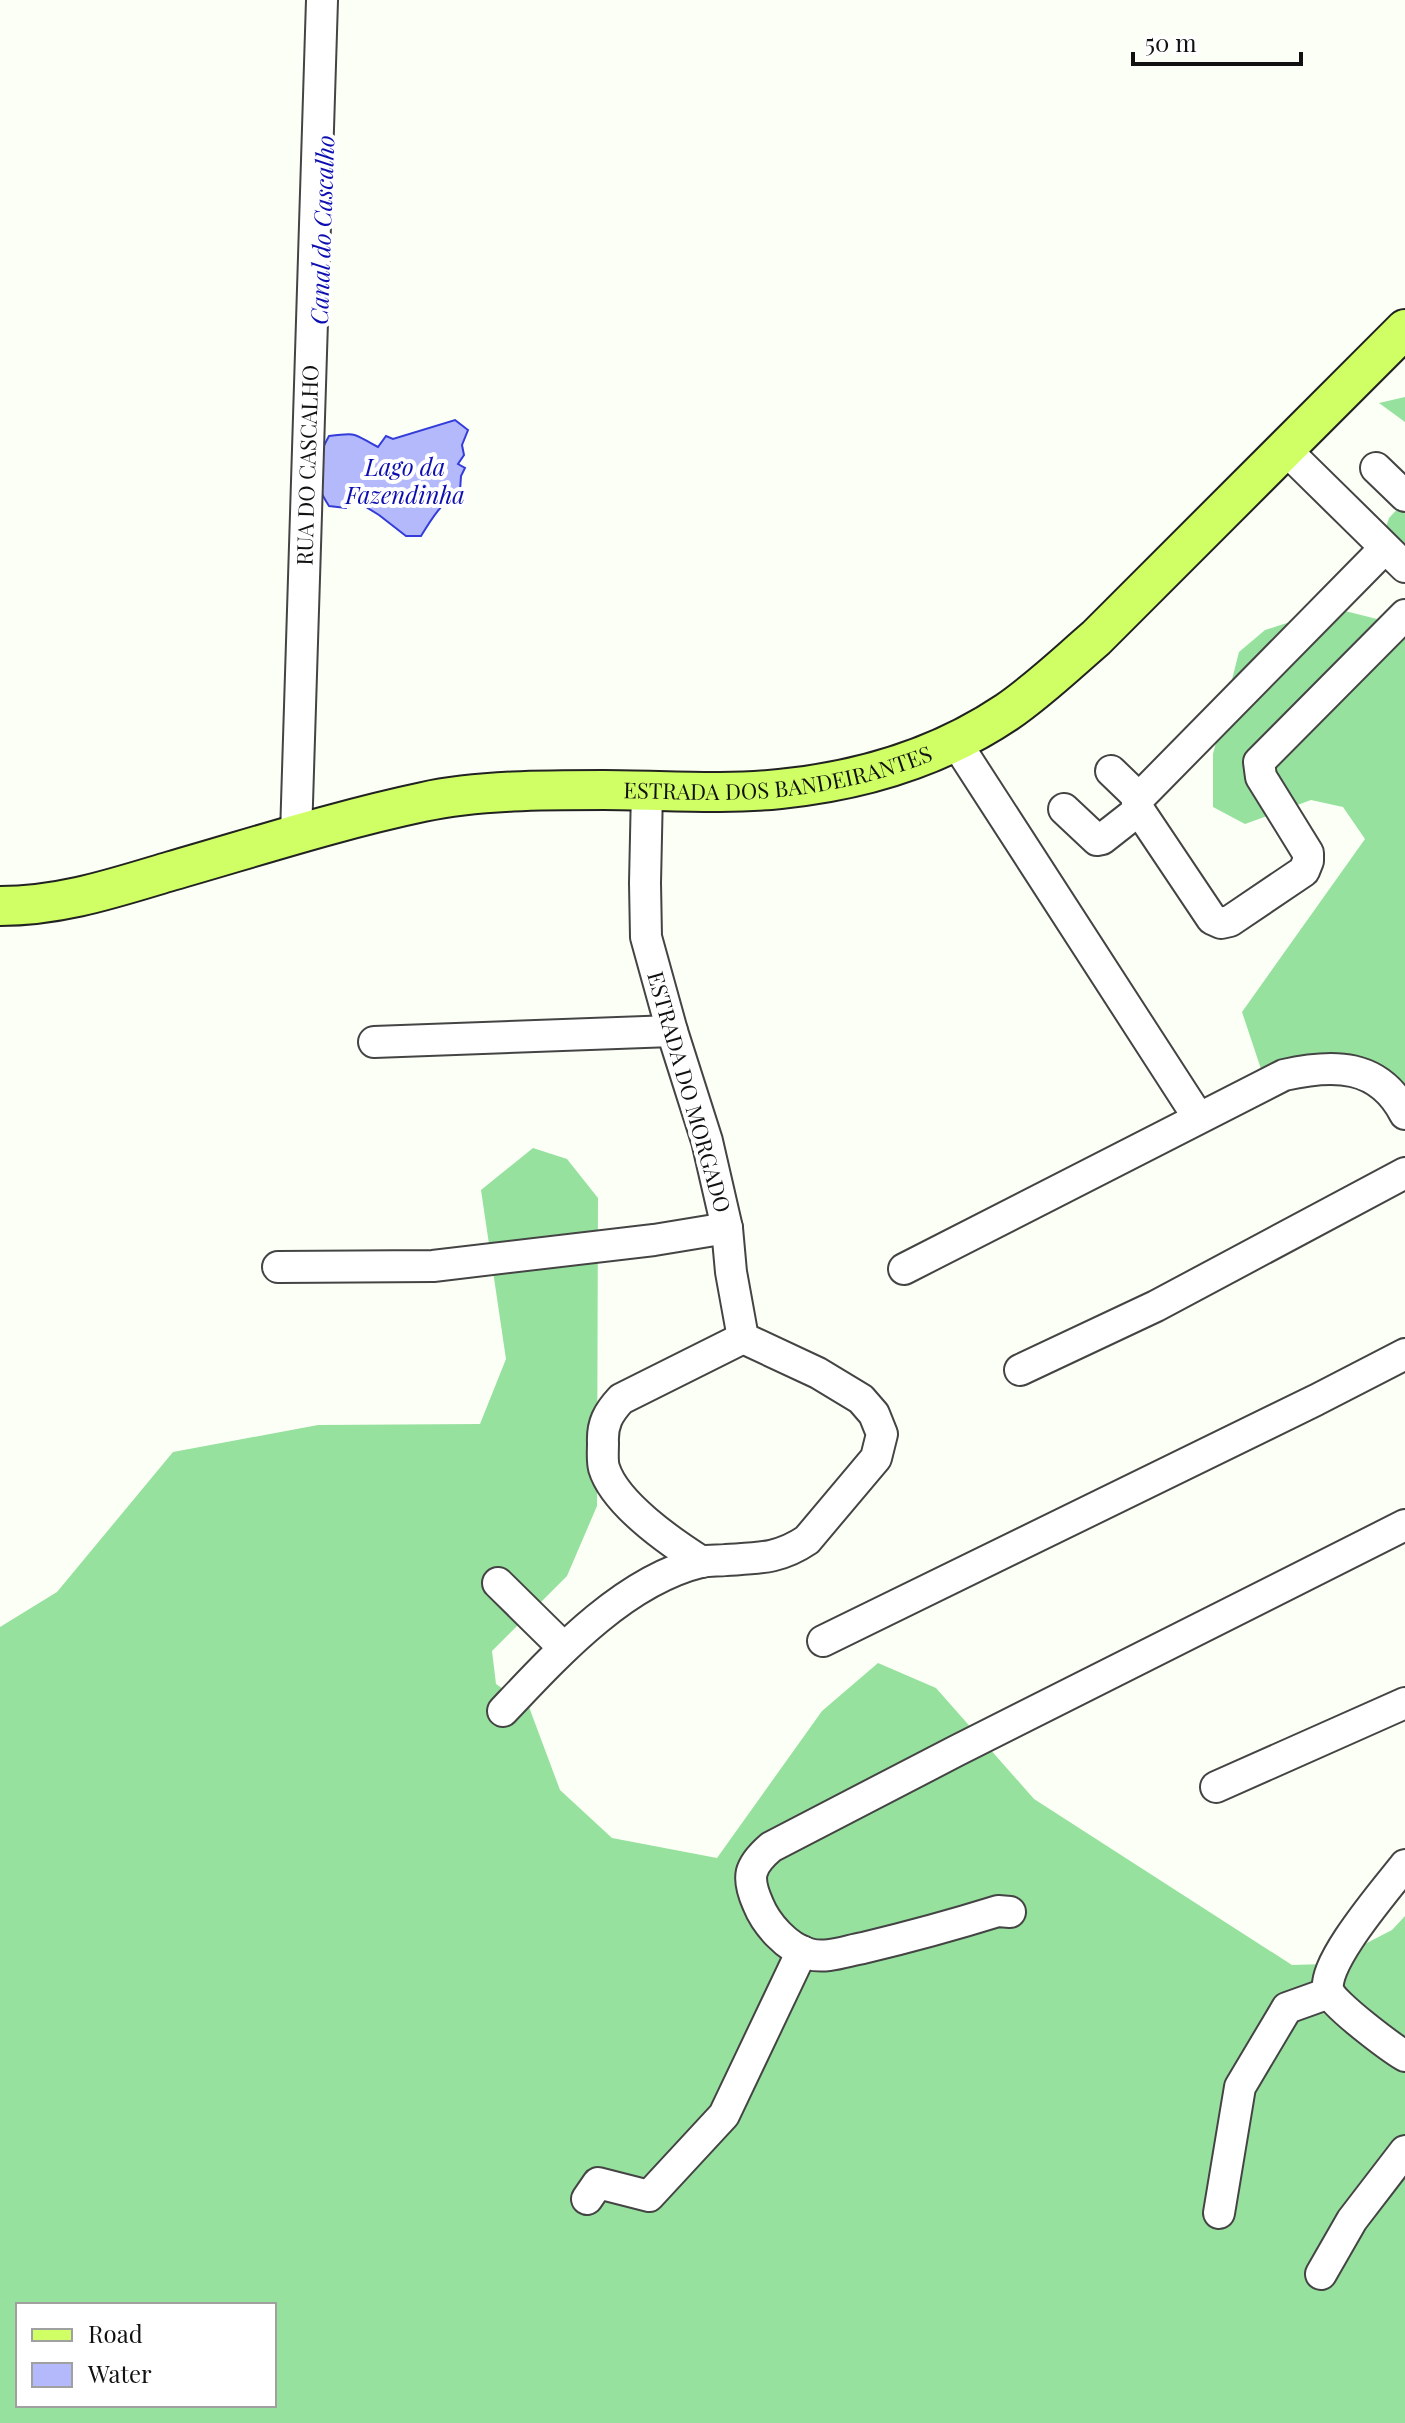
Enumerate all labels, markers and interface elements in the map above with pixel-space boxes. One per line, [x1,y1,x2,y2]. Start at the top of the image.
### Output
scale bar [1133,16,1301,66]
text: 50 m [1145,26,1197,58]
water label: Canal do Cascalho [302,135,340,325]
street label: RUA DO CASCALHO [288,364,325,566]
water label: Lago da Fazendinha [344,450,465,510]
street label: ESTRADA DOS BANDEIRANTES [623,738,936,806]
street label: ESTRADA DO MORGADO [641,968,739,1216]
legend [16,2303,276,2407]
text: Road [88,2317,143,2349]
text: Water [87,2357,152,2389]

